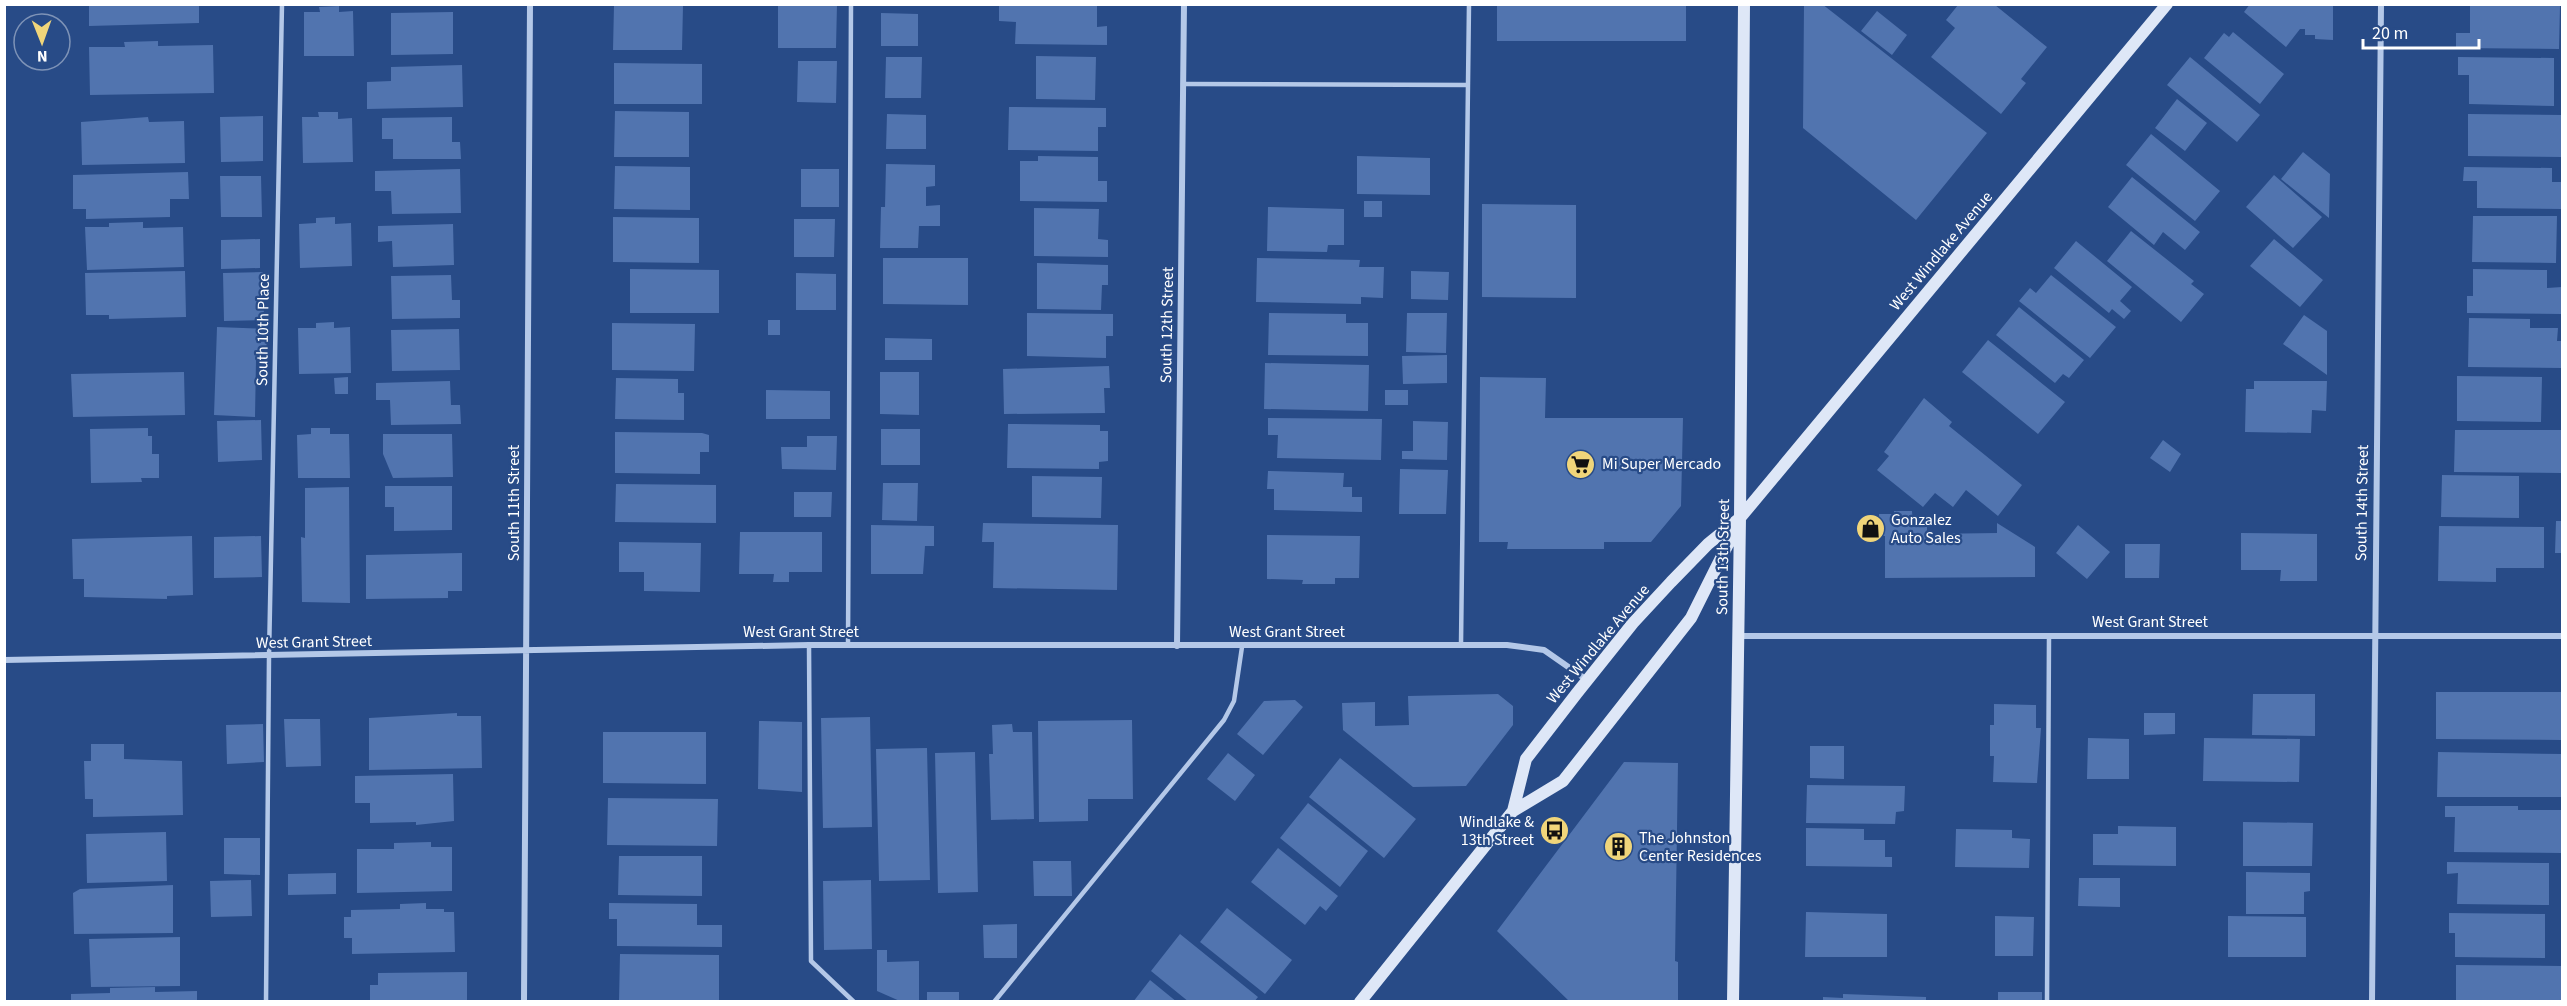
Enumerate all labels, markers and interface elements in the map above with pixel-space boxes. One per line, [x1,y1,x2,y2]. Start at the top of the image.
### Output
north arrow [12,12,72,72]
scale bar [2363,12,2478,50]
text: 20 m [2372,21,2408,46]
text: N [37,45,48,67]
street label: West Windlake Avenue [1884,186,1998,315]
street label: South 12th Street [1155,266,1179,383]
street label: South 10th Place [251,273,275,386]
street label: South 11th Street [503,444,525,561]
street label: South 14th Street [2350,444,2374,561]
supermarket icon: Mi Super Mercado [1565,448,1597,480]
place label: Mi Super Mercado [1602,453,1721,475]
street label: South 13th Street [1711,498,1735,615]
place label: Gonzalez Auto Sales [1891,509,1961,549]
shop icon: Gonzalez Auto Sales [1854,513,1886,545]
street label: West Windlake Avenue [1541,579,1655,708]
street label: West Grant Street [2092,611,2209,633]
street label: West Grant Street [743,621,860,643]
street label: West Grant Street [1229,621,1346,643]
street label: West Grant Street [256,630,373,654]
place label: Windlake & 13th Street [1459,811,1535,851]
bus stop icon: Windlake & 13th Street [1539,815,1571,847]
place label: The Johnston Center Residences [1639,827,1762,867]
building icon: The Johnston Center Residences [1602,831,1634,863]

